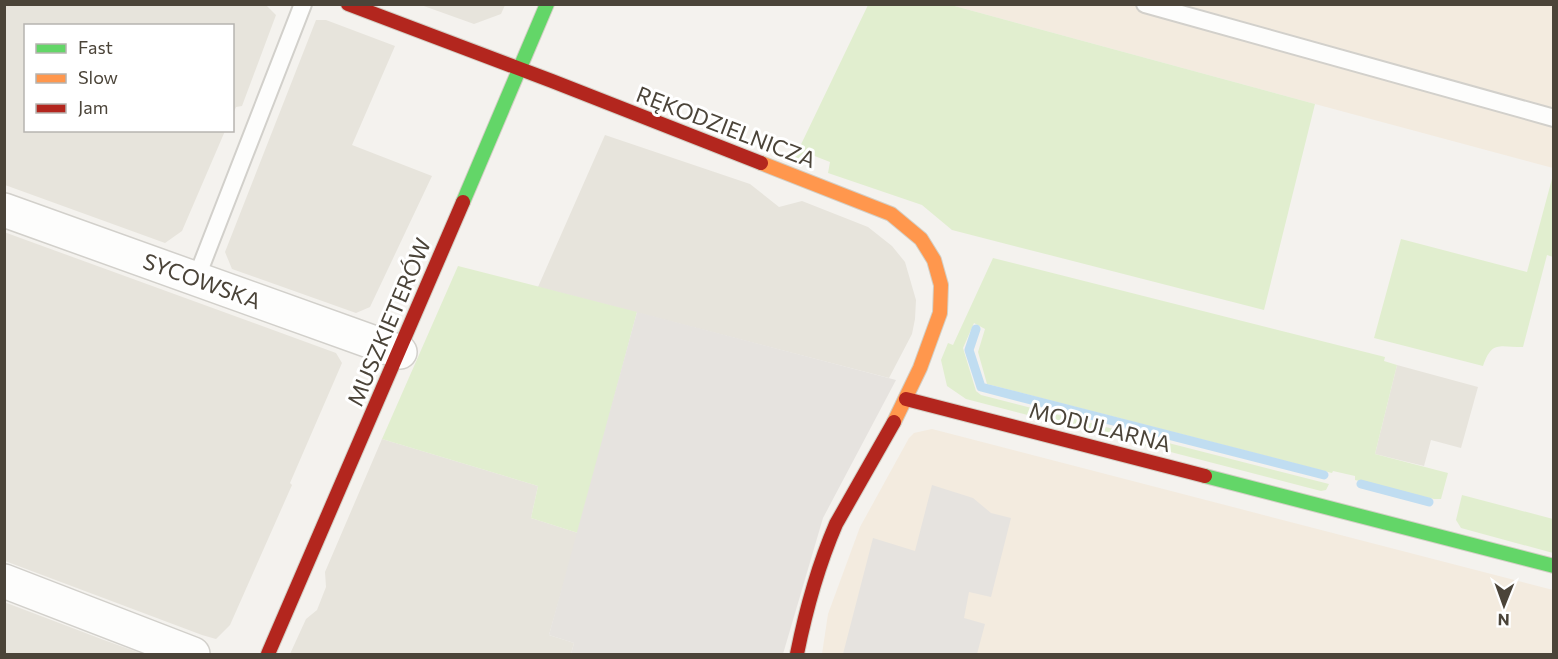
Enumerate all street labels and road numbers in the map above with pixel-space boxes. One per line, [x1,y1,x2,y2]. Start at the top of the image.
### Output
street label: RĘKODZIELNICZA [633,80,820,173]
street label: MUSZKIETERÓW [341,234,436,410]
street label: SYCOWSKA [140,247,265,314]
street label: MODULARNA [1026,396,1174,457]

